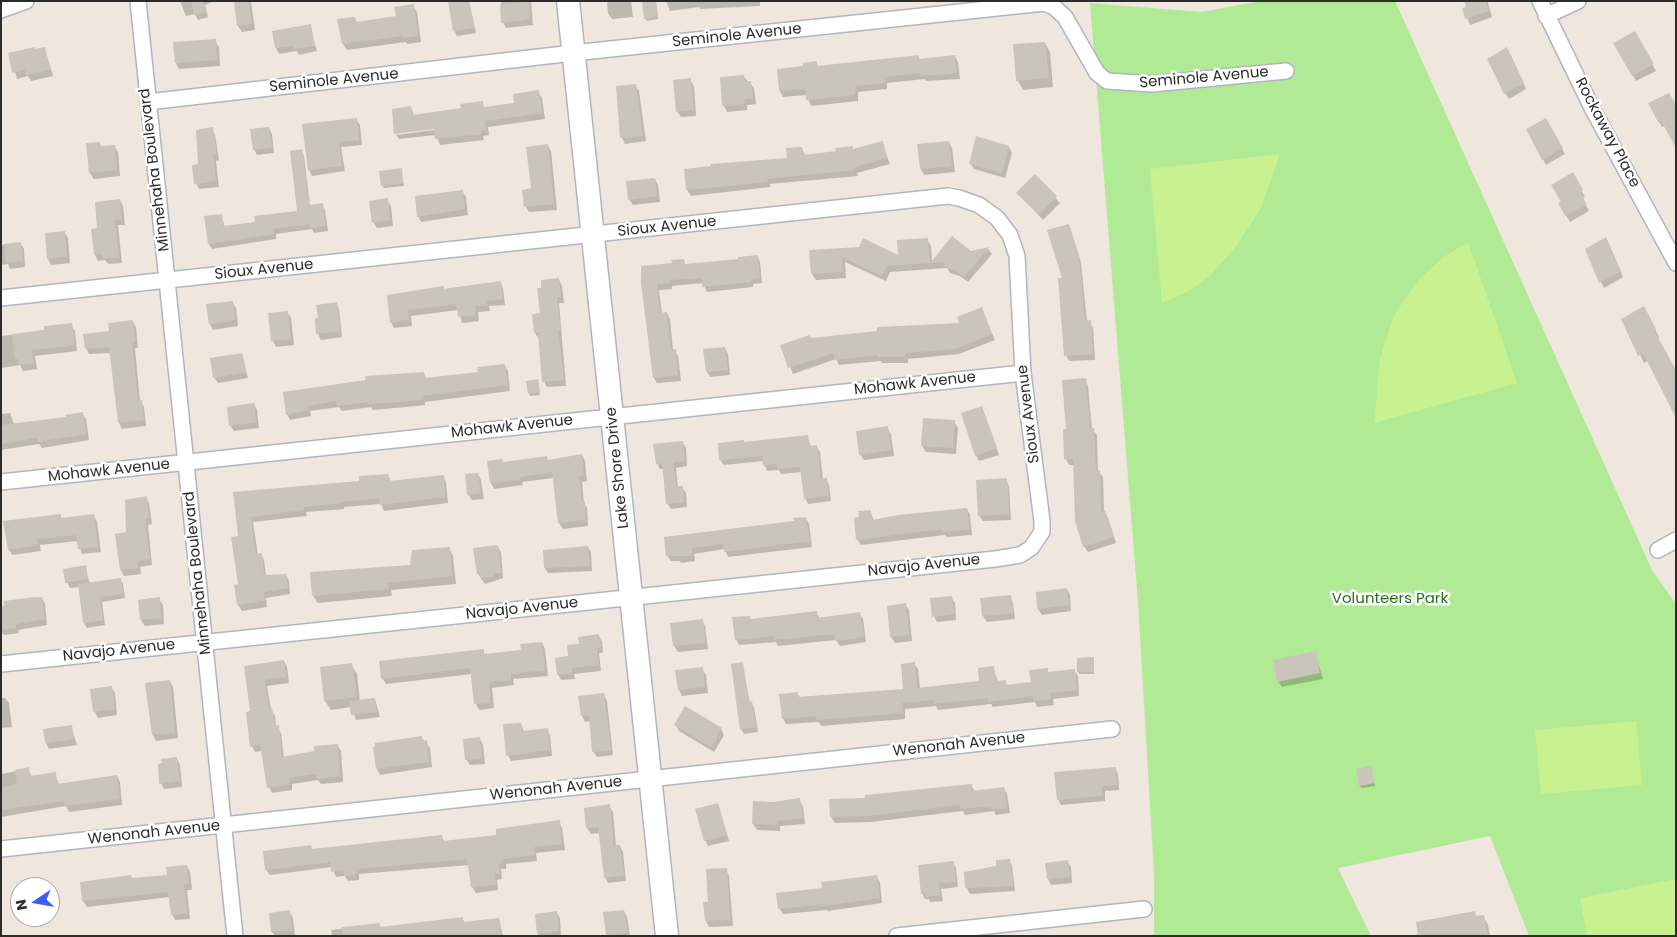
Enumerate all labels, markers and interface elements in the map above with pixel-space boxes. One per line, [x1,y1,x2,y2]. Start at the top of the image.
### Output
street label: Seminole Avenue [672,20,802,52]
street label: Seminole Avenue [1139,63,1269,93]
street label: Seminole Avenue [269,65,399,97]
street label: Rockaway Place [1571,75,1643,191]
street label: Minnehaha Boulevard [136,87,174,253]
street label: Sioux Avenue [617,213,717,241]
street label: Sioux Avenue [214,256,314,284]
street label: Sioux Avenue [1014,364,1044,464]
street label: Mohawk Avenue [853,369,977,399]
street label: Lake Shore Drive [603,406,633,530]
street label: Mohawk Avenue [450,412,574,442]
street label: Mohawk Avenue [47,456,171,486]
street label: Minnehaha Boulevard [180,490,216,656]
street label: Navajo Avenue [867,551,981,581]
park label: Volunteers Park [1332,590,1448,608]
street label: Navajo Avenue [465,594,579,624]
street label: Navajo Avenue [62,636,176,666]
street label: Wenonah Avenue [892,729,1026,761]
street label: Wenonah Avenue [489,773,623,805]
street label: Wenonah Avenue [87,817,221,849]
north arrow [10,877,60,927]
text: N [10,898,32,912]

